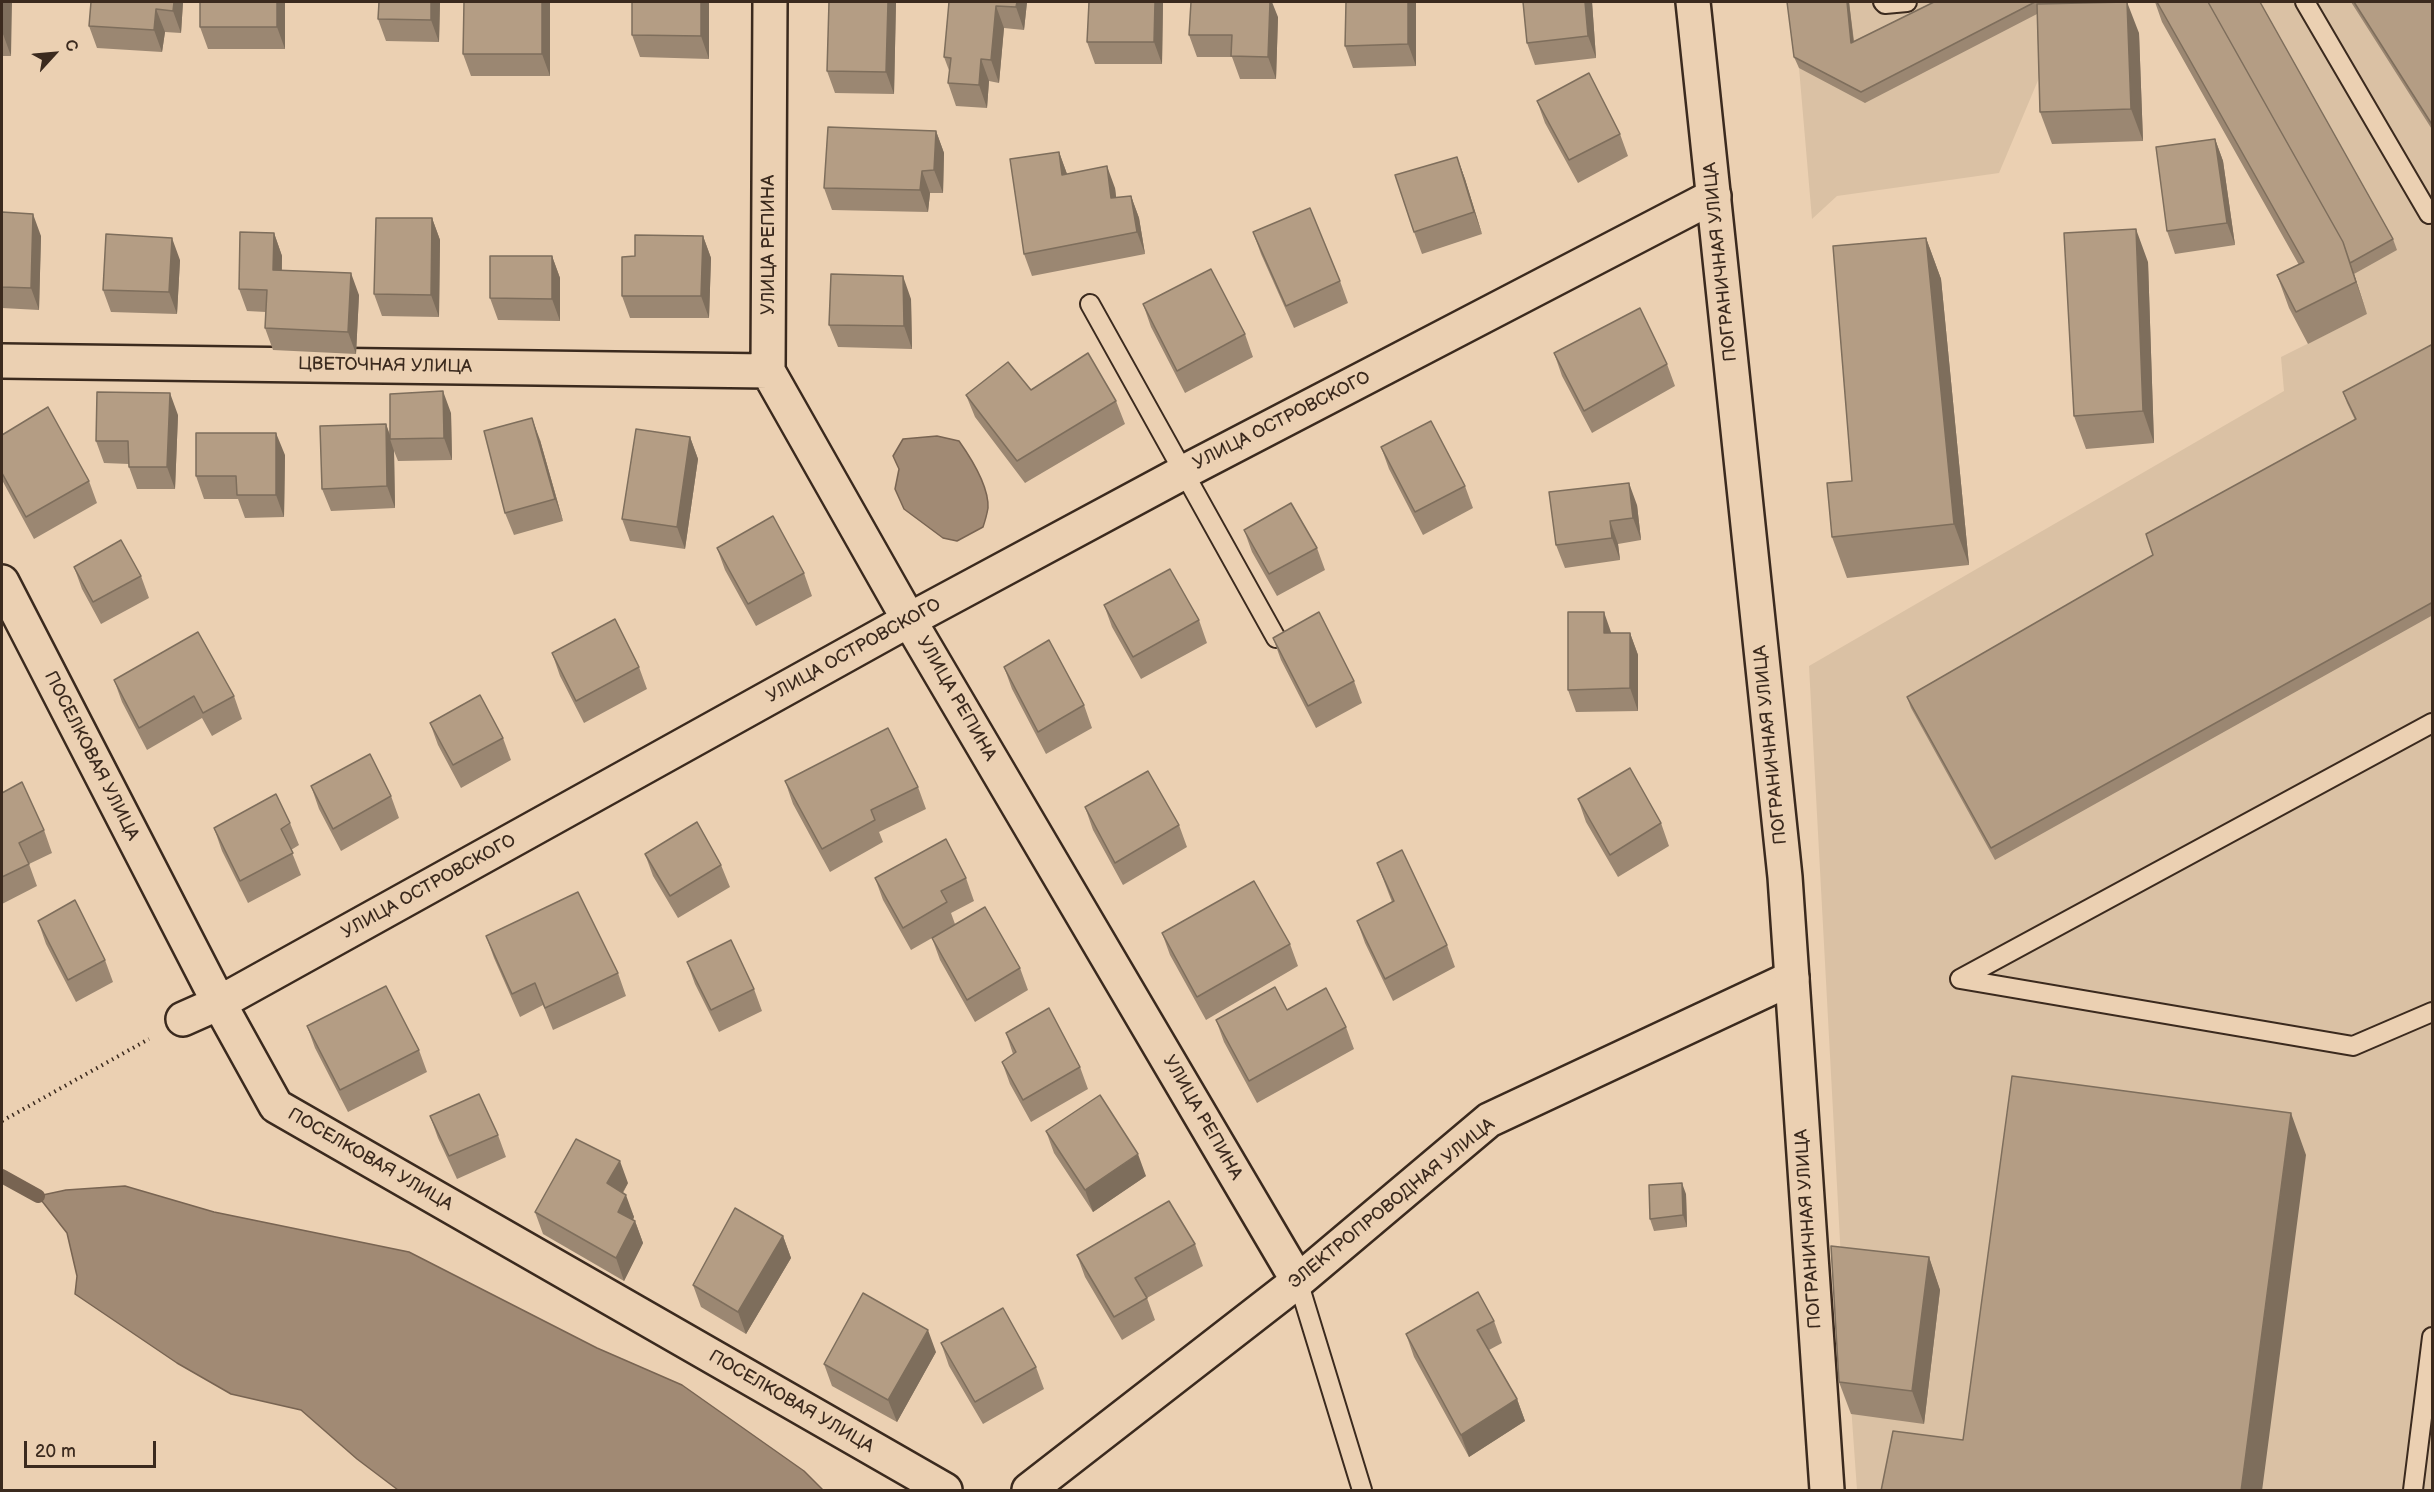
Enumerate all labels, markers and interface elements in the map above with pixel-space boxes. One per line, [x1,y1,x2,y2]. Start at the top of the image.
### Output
north arrow [24,24,84,84]
text: С [60,37,82,55]
street label: ПОГРАНИЧНАЯ УЛИЦА [1700,161,1742,363]
street label: УЛИЦА РЕПИНА [758,175,780,315]
street label: ЦВЕТОЧНАЯ УЛИЦА [298,354,472,378]
street label: УЛИЦА ОСТРОВСКОГО [1190,367,1374,475]
street label: УЛИЦА ОСТРОВСКОГО [763,594,945,708]
street label: УЛИЦА РЕПИНА [912,633,1000,765]
street label: ПОГРАНИЧНАЯ УЛИЦА [1750,644,1792,846]
street label: ПОСЕЛКОВАЯ УЛИЦА [39,668,143,844]
street label: УЛИЦА ОСТРОВСКОГО [338,830,520,944]
street label: УЛИЦА РЕПИНА [1158,1052,1246,1184]
street label: ПОСЕЛКОВАЯ УЛИЦА [284,1104,456,1216]
street label: ЭЛЕКТРОПРОВОДНАЯ УЛИЦА [1285,1114,1499,1294]
street label: ПОГРАНИЧНАЯ УЛИЦА [1791,1128,1827,1330]
street label: ПОСЕЛКОВАЯ УЛИЦА [705,1346,877,1458]
scale bar [27,1429,159,1467]
text: 20 m [35,1441,76,1462]

